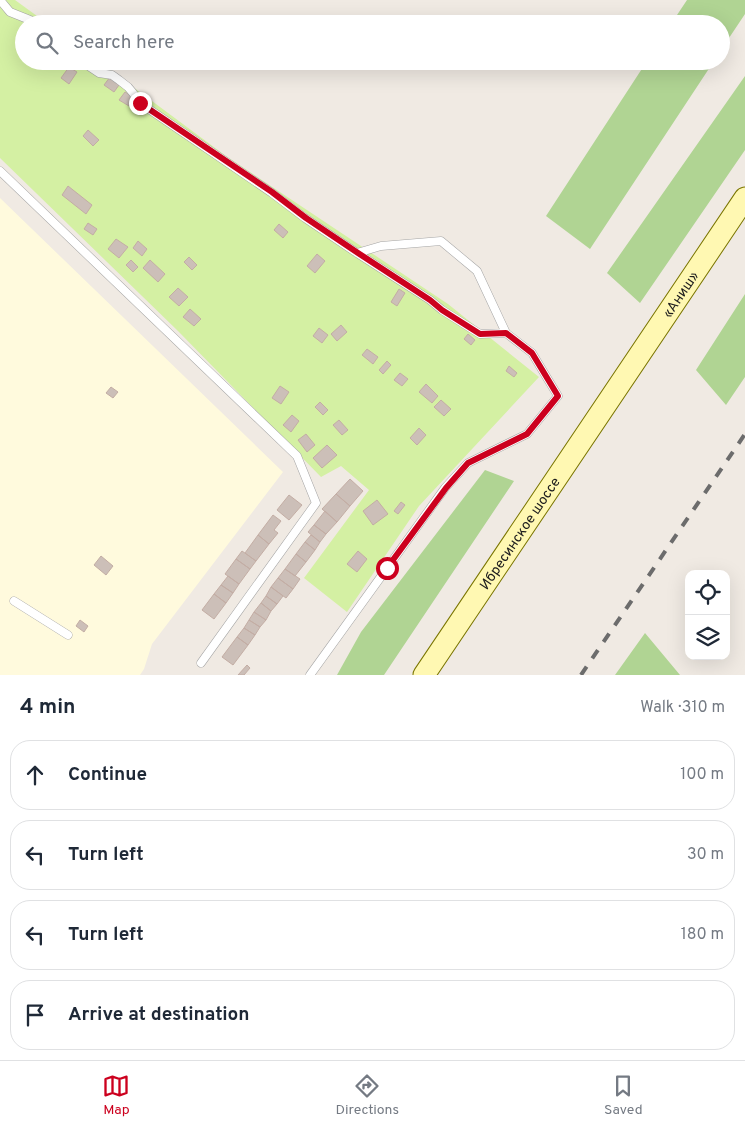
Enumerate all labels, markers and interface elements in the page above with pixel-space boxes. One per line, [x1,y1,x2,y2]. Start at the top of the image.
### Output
search box [15,15,730,70]
icon: search [33,29,61,57]
text: Search here [73,31,175,55]
route end [129,92,152,115]
street label: «Аниш» [660,269,703,321]
street label: Ибресинское шоссе [477,475,565,593]
route start [376,557,399,580]
map controls [685,570,730,660]
button: locate [685,570,730,615]
button: layers [685,615,730,660]
text: 4 min [20,694,76,721]
text: Walk · 310 m [640,698,725,718]
icon: ahead [21,761,49,789]
text: Continue [68,763,147,787]
text: 100 m [680,765,724,785]
icon: left [21,841,49,869]
text: Turn left [68,843,144,867]
text: 30 m [687,845,724,865]
icon: left [21,921,49,949]
text: Turn left [68,923,144,947]
text: 180 m [681,925,724,945]
icon: arrive [21,1001,49,1029]
text: Arrive at destination [68,1003,249,1027]
tab: Map [102,1072,130,1119]
tab: Directions [335,1072,399,1119]
tab: Saved [604,1072,643,1119]

